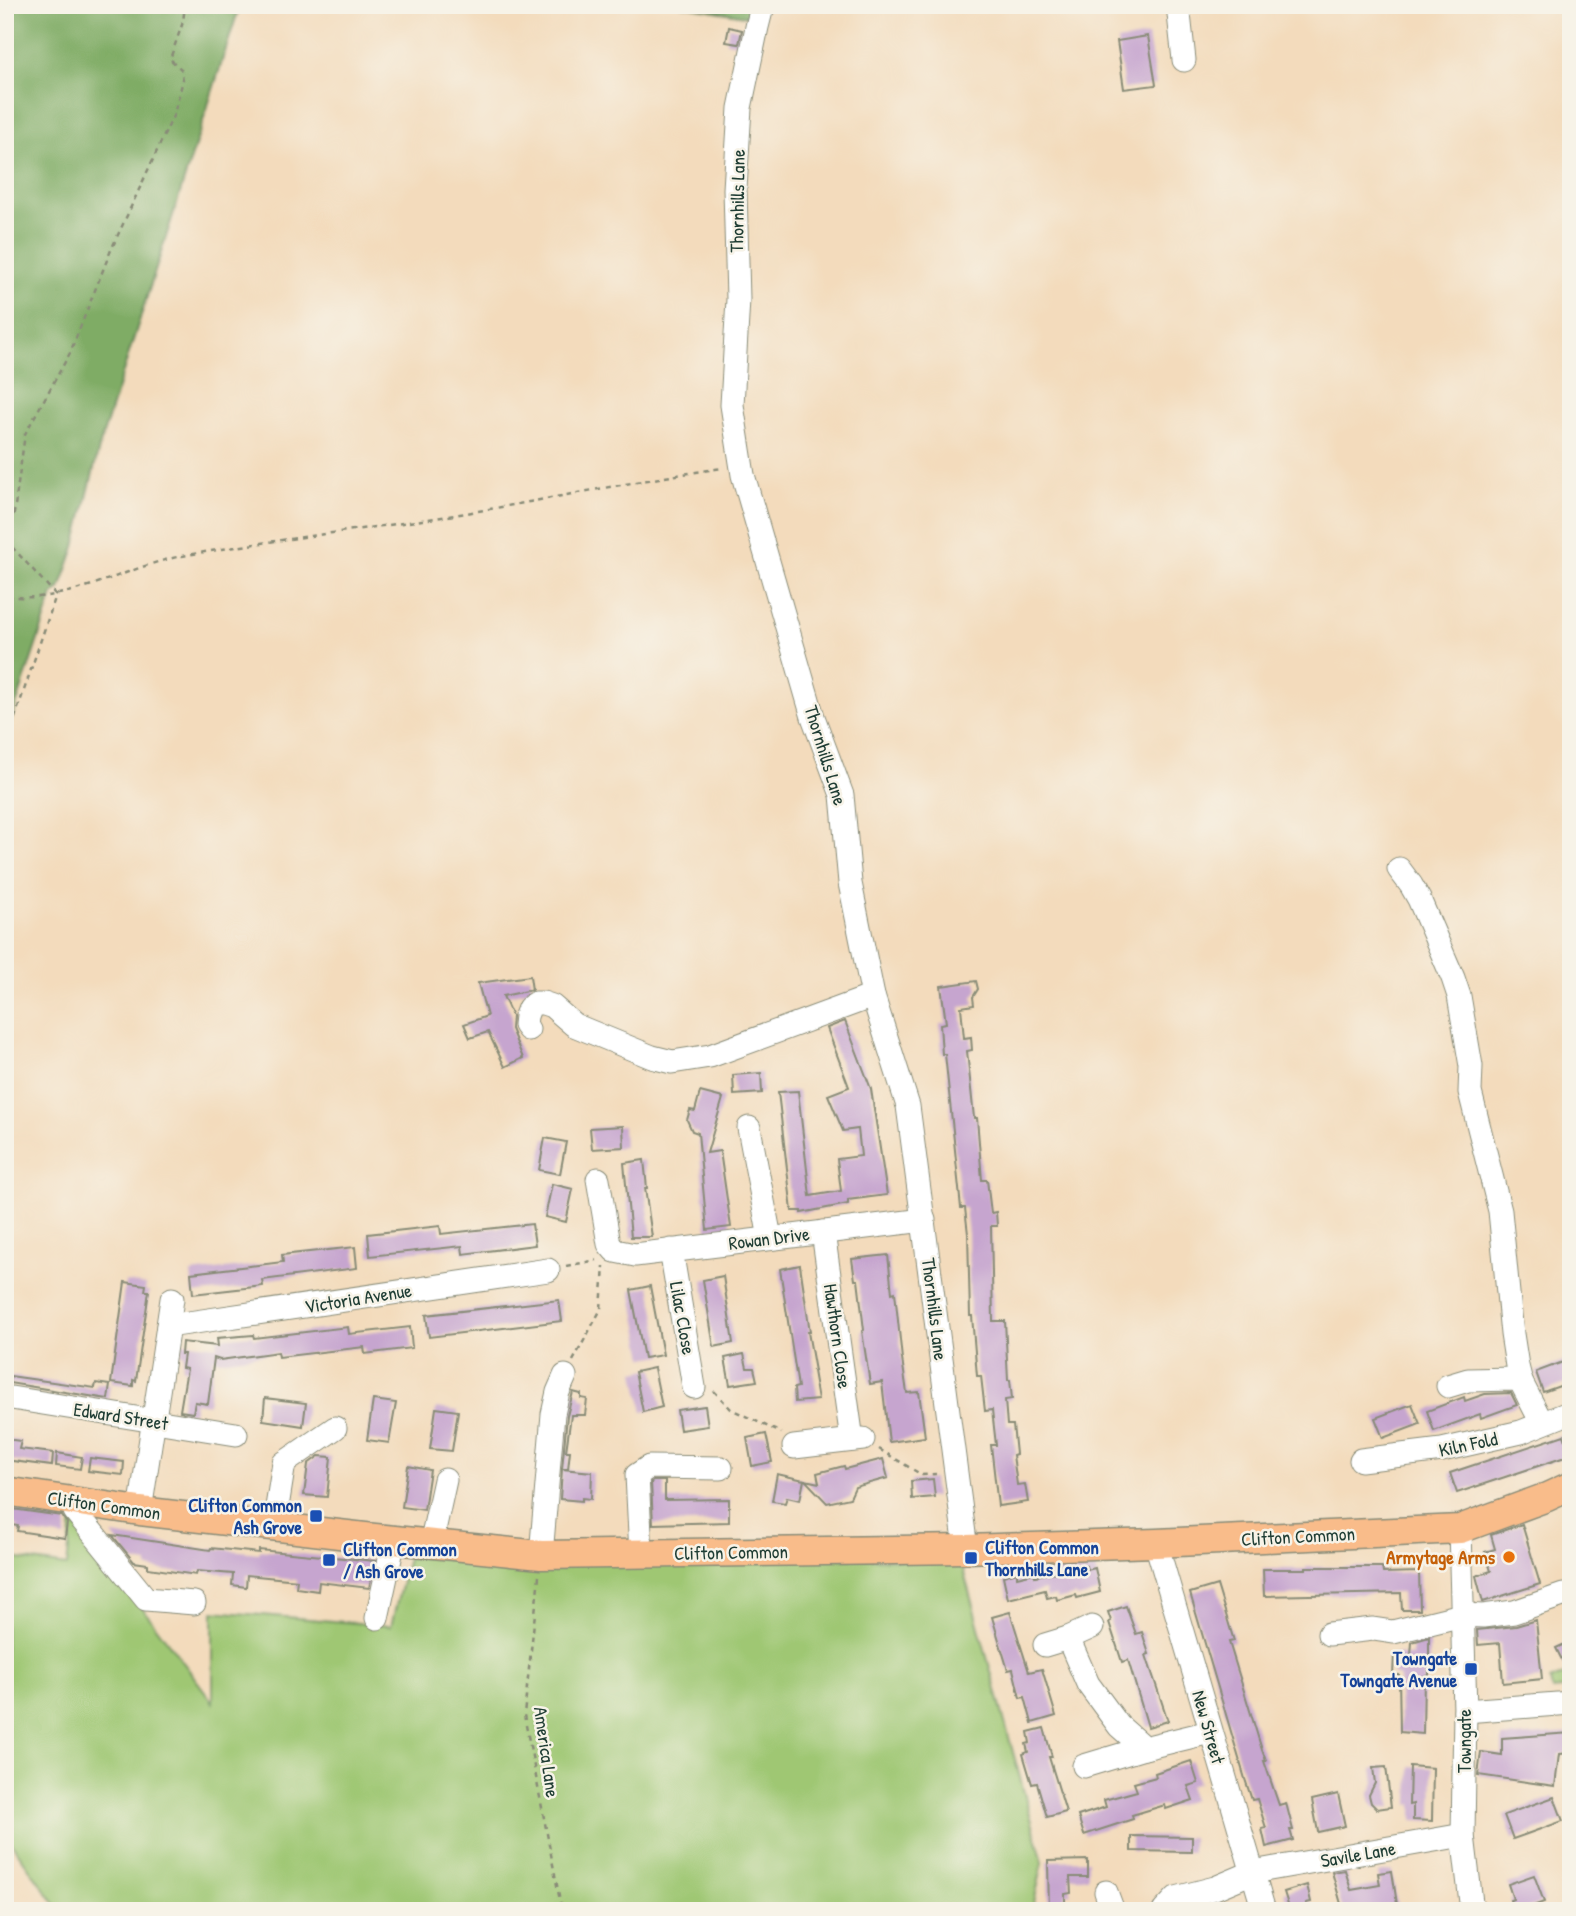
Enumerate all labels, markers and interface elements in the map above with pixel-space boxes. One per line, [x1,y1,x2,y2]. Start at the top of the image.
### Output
street label: Thornhills Lane [723,149,751,253]
street label: Thornhills Lane [798,702,854,809]
street label: Rowan Drive [727,1220,811,1256]
street label: Thornhills Lane [916,1256,954,1362]
street label: Victoria Avenue [303,1277,414,1319]
street label: Lilac Close [664,1280,702,1357]
street label: Hawthorn Close [818,1282,858,1391]
street label: Edward Street [72,1396,171,1436]
street label: Kiln Fold [1436,1425,1500,1463]
street label: Clifton Common [46,1484,162,1526]
place label: Clifton Common Ash Grove [188,1492,302,1540]
marker: Clifton Common Ash Grove [308,1508,324,1524]
street label: Clifton Common [1240,1520,1356,1552]
place label: Clifton Common Thornhills Lane [984,1534,1099,1582]
place label: Clifton Common / Ash Grove [343,1536,457,1584]
street label: Clifton Common [674,1538,788,1566]
place label: Armytage Arms [1386,1544,1496,1571]
marker: Armytage Arms [1501,1549,1517,1565]
marker: Clifton Common Thornhills Lane [963,1550,979,1566]
marker: Clifton Common / Ash Grove [321,1552,337,1568]
place label: Towngate Towngate Avenue [1340,1645,1457,1694]
marker: Towngate Towngate Avenue [1463,1661,1479,1677]
street label: New Street [1186,1687,1232,1767]
street label: America Lane [528,1705,566,1799]
street label: Towngate [1451,1709,1477,1773]
street label: Savile Lane [1318,1835,1398,1873]

